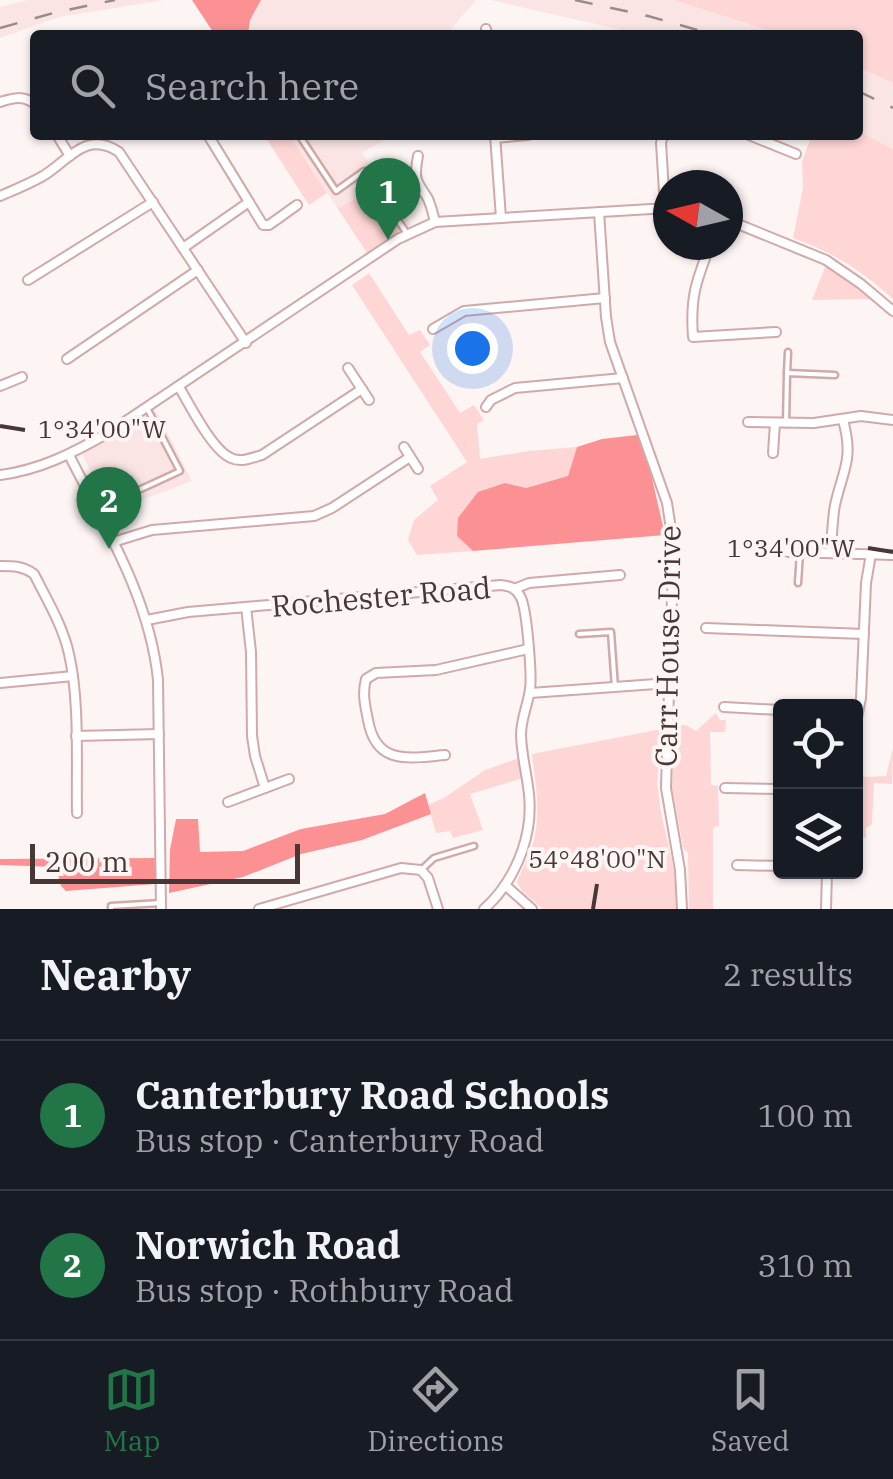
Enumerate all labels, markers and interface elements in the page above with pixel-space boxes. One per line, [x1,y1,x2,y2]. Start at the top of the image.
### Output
search box [30,30,863,140]
icon: search [65,58,120,113]
text: Search here [145,61,359,110]
pin: 1 [356,158,420,240]
north arrow [653,170,743,260]
your location [447,323,498,374]
text: 1°34'00"W [38,412,166,445]
pin: 2 [76,466,142,549]
street label: Carr House Drive [645,525,689,767]
text: 1°34'00"W [727,531,855,564]
street label: Rochester Road [270,567,492,625]
map controls [773,699,863,879]
button: locate [773,699,863,789]
button: layers [773,789,863,879]
scale bar [30,839,300,884]
text: 54°48'00"N [528,842,666,875]
text: 200 m [45,843,129,880]
text: Nearby [40,947,191,1002]
text: 2 results [723,953,853,995]
text: Canterbury Road Schools [135,1070,609,1119]
text: 1 [63,1094,82,1136]
text: 100 m [757,1094,853,1136]
text: Bus stop · Canterbury Road [135,1119,544,1161]
text: Norwich Road [135,1220,401,1269]
text: 2 [63,1244,82,1286]
text: 310 m [757,1244,853,1286]
text: Bus stop · Rothbury Road [135,1269,514,1311]
tab: Map [104,1362,160,1459]
tab: Directions [367,1362,504,1459]
tab: Saved [711,1362,789,1459]

